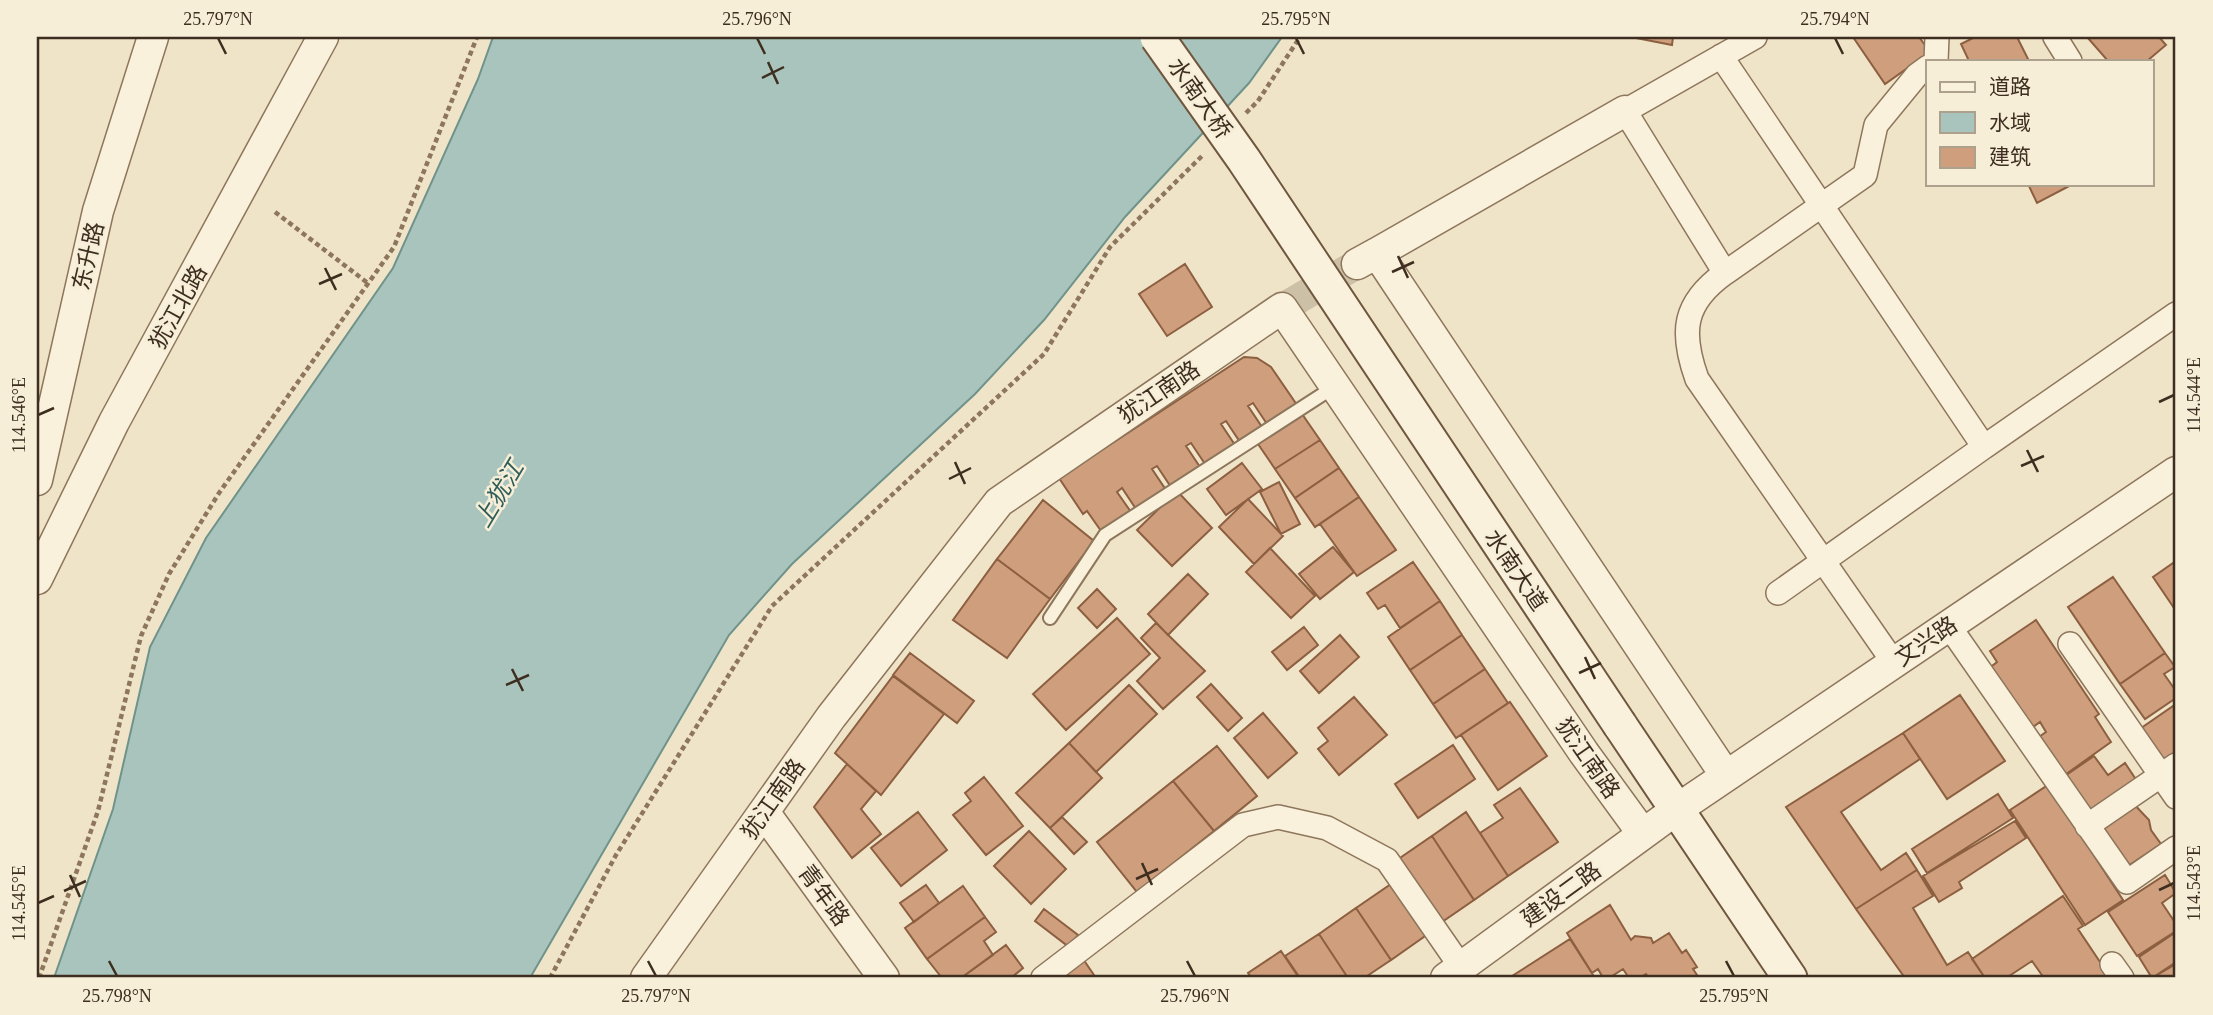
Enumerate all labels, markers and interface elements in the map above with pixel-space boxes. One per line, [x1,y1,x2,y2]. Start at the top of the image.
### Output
text: 25.797°N [183,9,253,29]
text: 25.796°N [722,9,792,29]
text: 25.795°N [1261,9,1331,29]
text: 25.794°N [1800,9,1870,29]
street label: 水南大桥 [1163,53,1236,143]
legend [1926,60,2154,186]
text: 道路 [1989,75,2031,99]
text: 水域 [1989,111,2031,135]
text: 建筑 [1989,145,2031,169]
street label: 东升路 [69,220,108,293]
street label: 犹江北路 [145,261,212,354]
street label: 犹江南路 [1114,356,1204,429]
text: 114.544°E [2184,357,2204,433]
text: 114.546°E [9,377,29,453]
water label: 上犹江 [469,454,530,532]
street label: 水南大道 [1479,525,1552,615]
street label: 文兴路 [1891,612,1962,671]
street label: 犹江南路 [1551,713,1624,803]
street label: 犹江南路 [737,754,810,844]
text: 114.543°E [2184,845,2204,921]
street label: 建设二路 [1517,857,1606,932]
street label: 青年路 [793,860,854,931]
text: 114.545°E [9,865,29,941]
text: 25.798°N [82,986,152,1006]
text: 25.797°N [621,986,691,1006]
text: 25.796°N [1160,986,1230,1006]
text: 25.795°N [1699,986,1769,1006]

